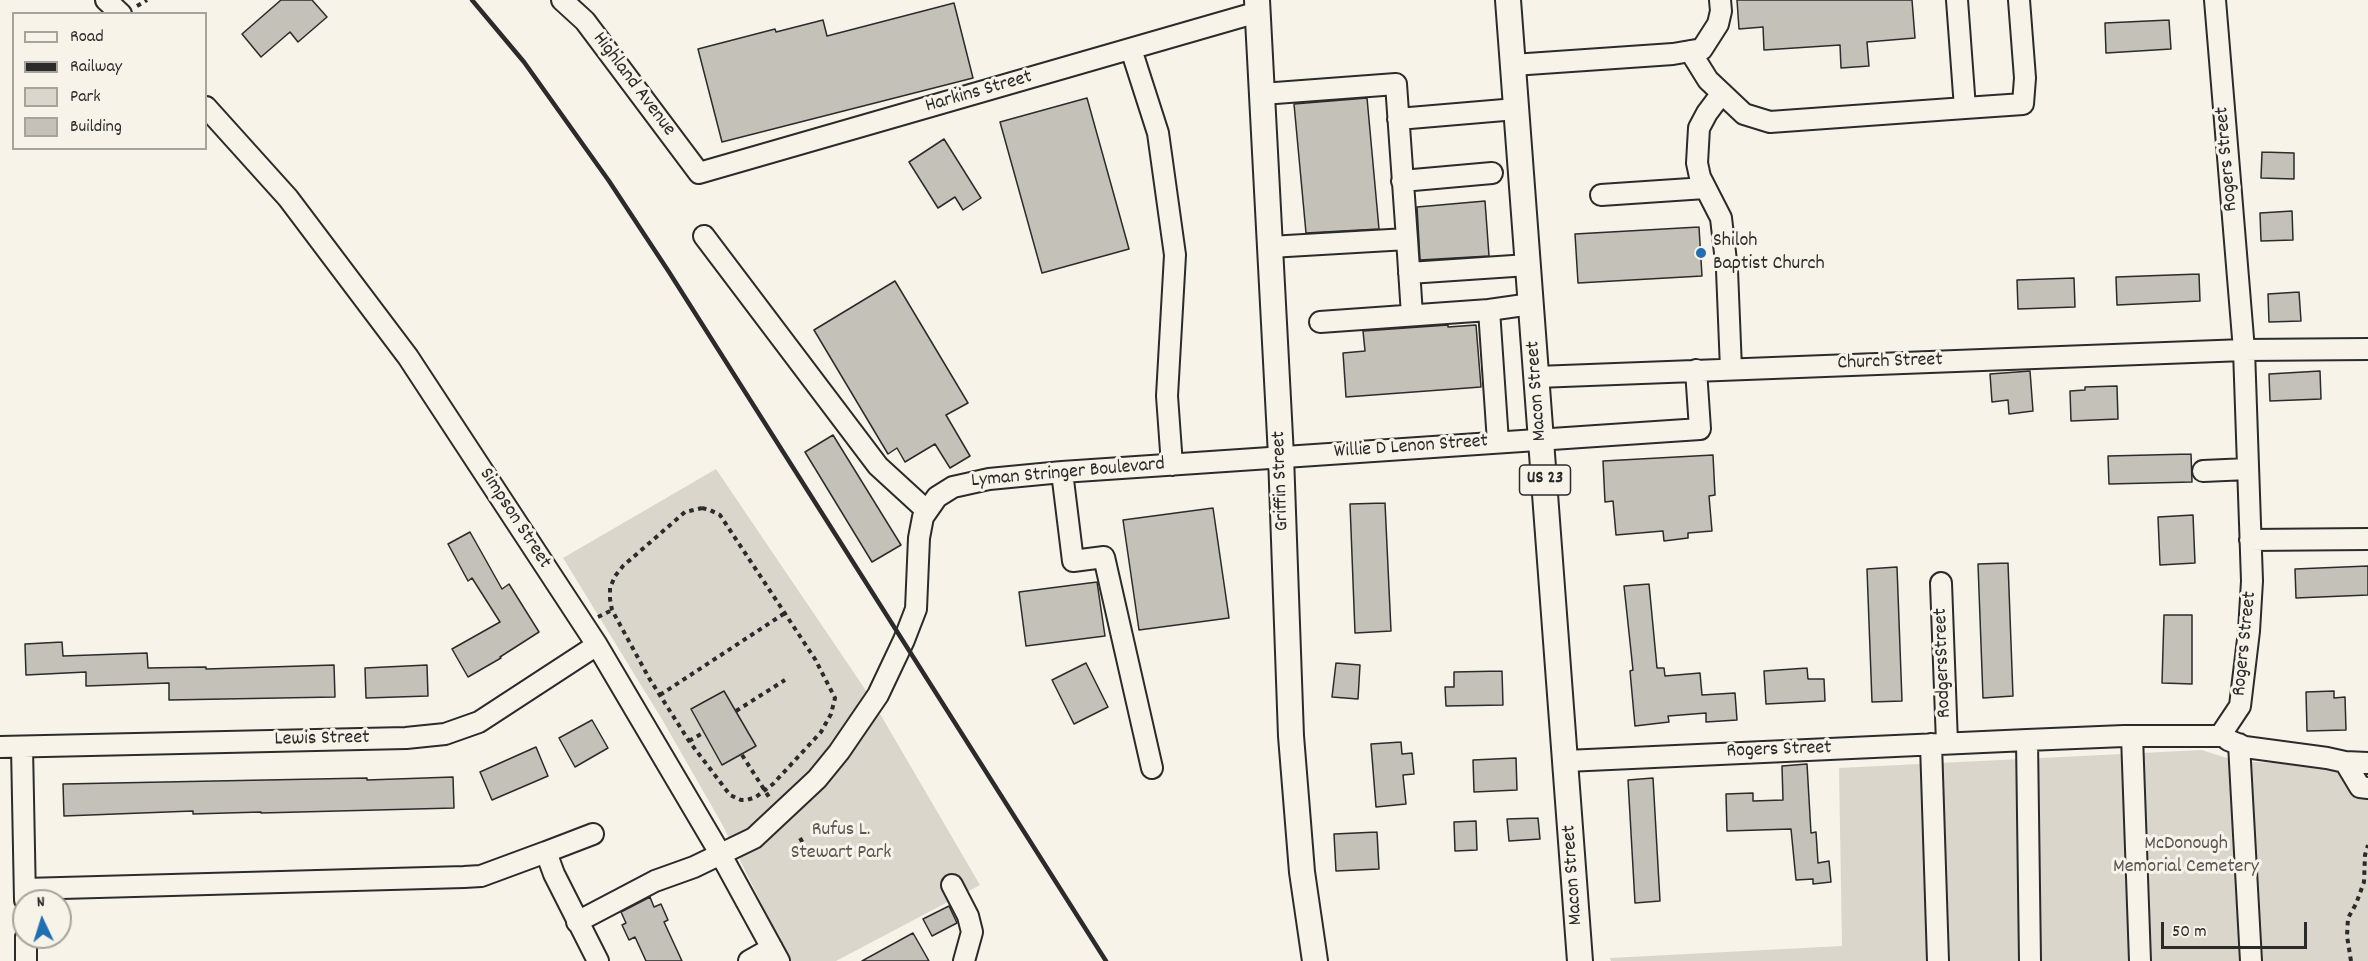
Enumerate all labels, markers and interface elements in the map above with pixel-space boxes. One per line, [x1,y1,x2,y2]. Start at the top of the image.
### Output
legend [12,12,207,150]
text: Road [70,25,104,50]
street label: Highland Avenue [586,28,680,142]
text: Railway [70,55,122,80]
street label: Harkins Street [923,66,1035,120]
text: Park [70,85,101,110]
street label: Rogers Street [2211,106,2245,212]
text: Building [70,115,122,140]
place label: Shiloh Baptist Church [1713,230,1825,277]
marker: Shiloh Baptist Church [1694,246,1708,260]
street label: Macon Street [1523,340,1553,442]
street label: Church Street [1837,349,1943,377]
street label: Griffin Street [1268,430,1296,532]
street label: Willie D Lenon Street [1333,431,1489,465]
street label: Lyman Stringer Boulevard [970,454,1166,494]
street label: Simpson Street [473,464,555,574]
road number: US 23 [1520,465,1570,495]
street label: Rogers Street [2229,590,2263,698]
street label: RodgersStreet [1930,608,1958,718]
street label: Lewis Street [274,727,370,753]
street label: Rogers Street [1726,737,1832,765]
park label: Rufus L. Stewart Park [791,819,891,866]
street label: Macon Street [1559,824,1589,926]
park label: McDonough Memorial Cemetery [2113,833,2259,880]
north arrow [12,889,72,949]
text: N [36,891,46,914]
scale bar [2164,910,2310,948]
text: 50 m [2172,920,2207,945]

